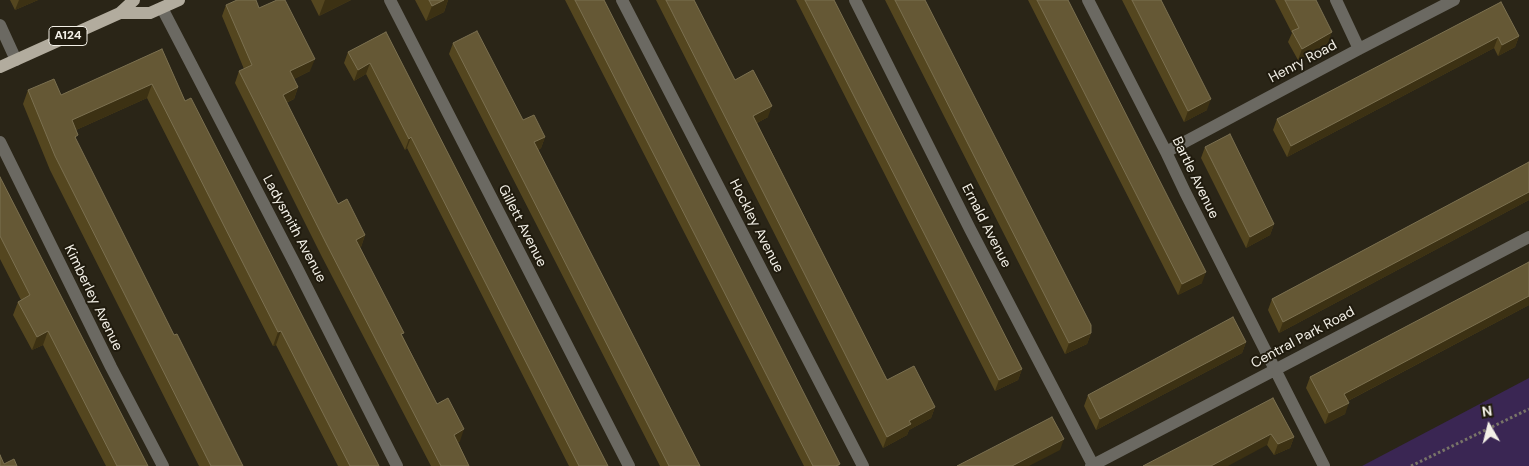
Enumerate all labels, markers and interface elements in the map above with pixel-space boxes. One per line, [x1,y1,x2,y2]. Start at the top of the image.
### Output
road number: A124 [49,27,87,46]
street label: Henry Road [1266,37,1340,87]
street label: Bartle Avenue [1168,134,1222,222]
street label: Ladysmith Avenue [259,173,329,285]
street label: Hockley Avenue [725,176,787,276]
street label: Ernald Avenue [958,181,1014,271]
street label: Gillett Avenue [494,182,550,270]
street label: Kimberley Avenue [60,242,126,354]
street label: Central Park Road [1248,304,1358,372]
north arrow [1464,401,1514,451]
text: N [1481,402,1493,421]

